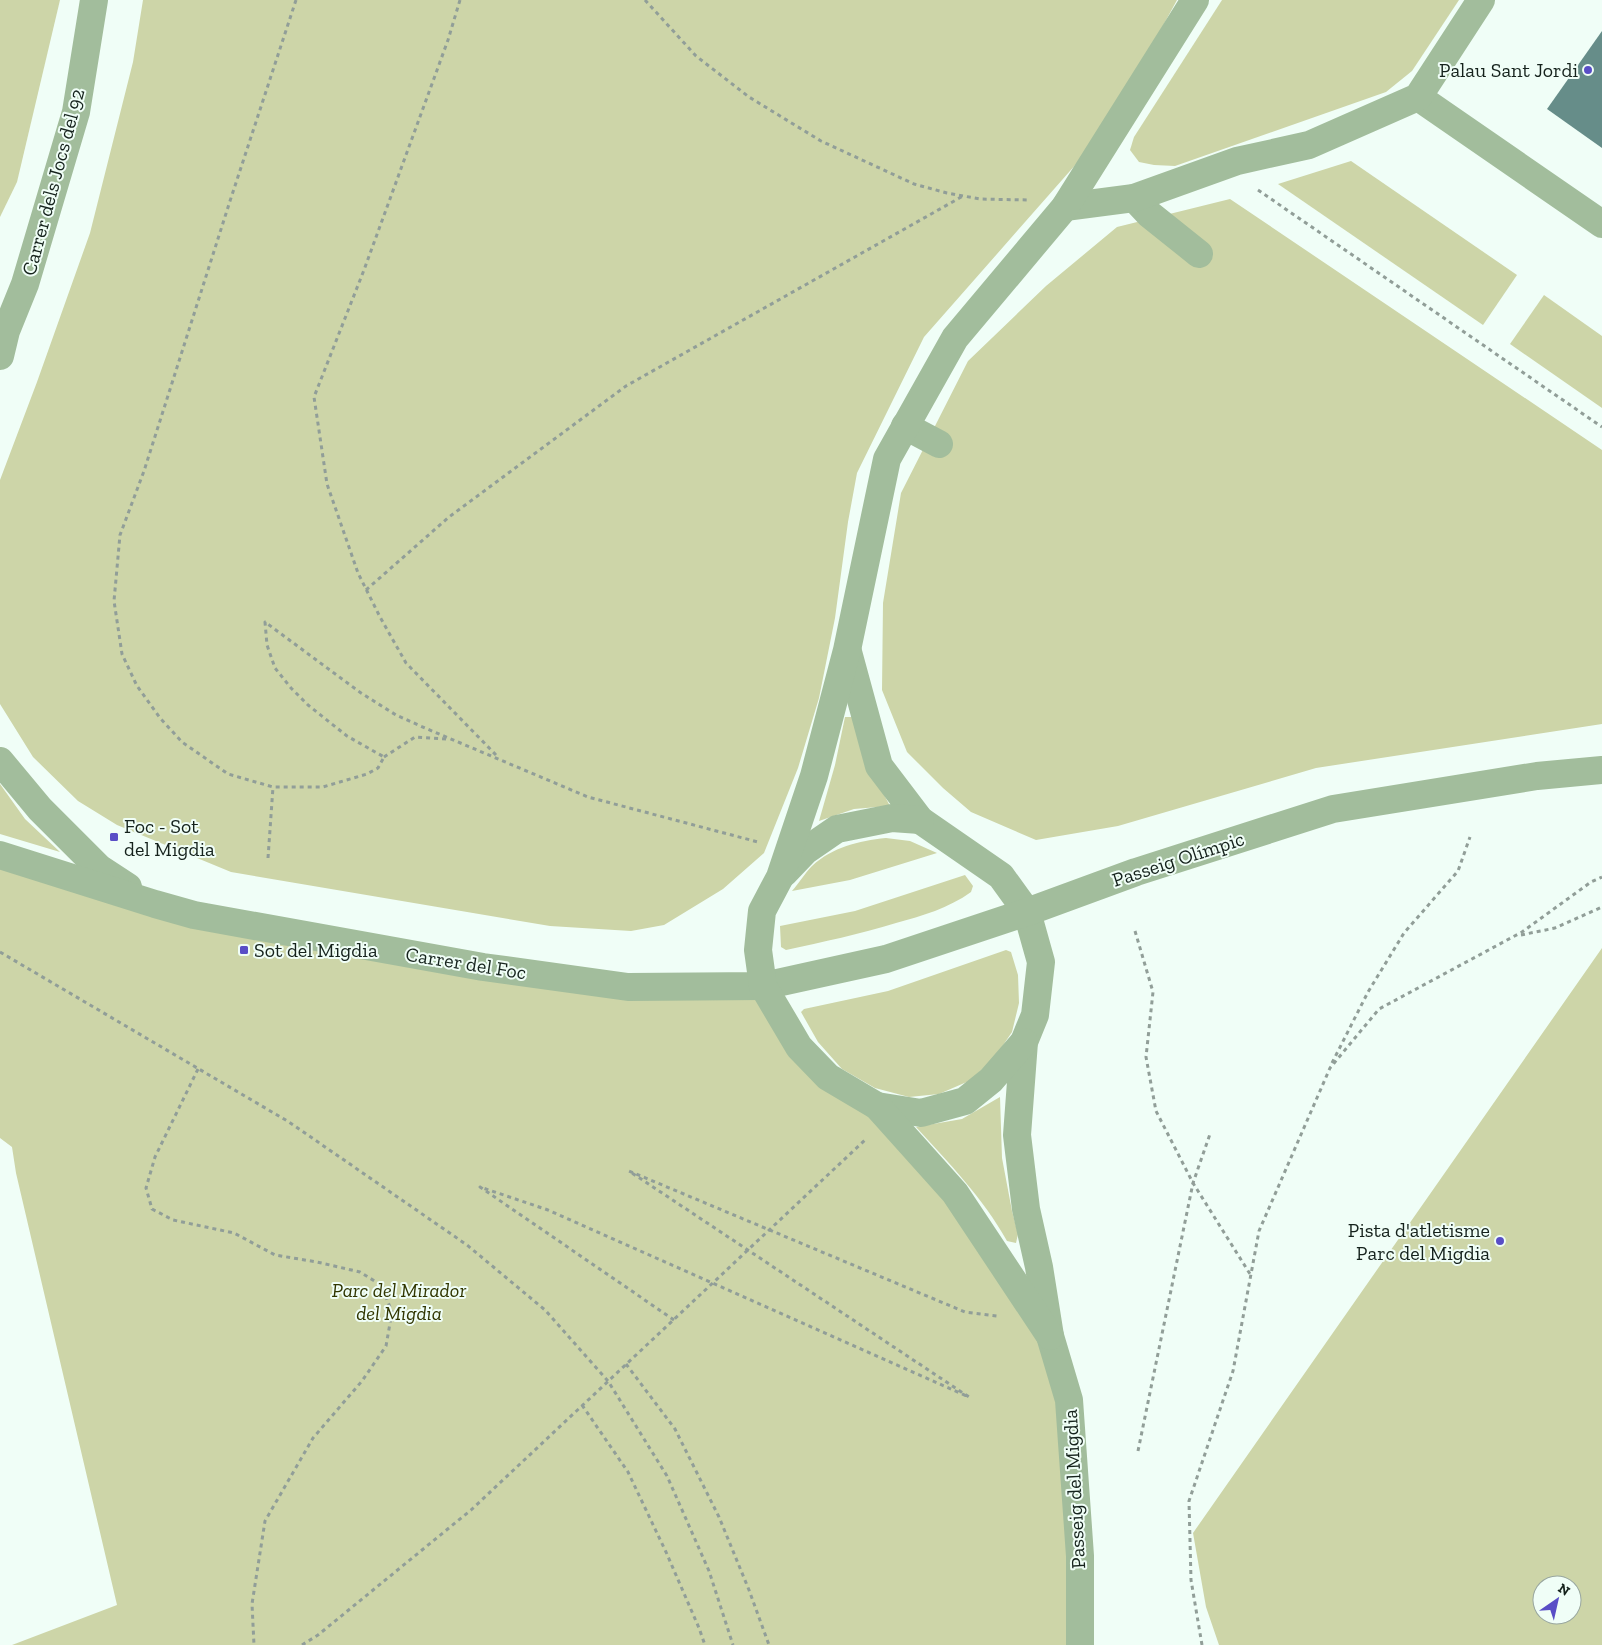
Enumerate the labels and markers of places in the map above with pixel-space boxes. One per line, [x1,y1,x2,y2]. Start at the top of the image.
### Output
place label: Palau Sant Jordi [1439,58,1578,82]
marker: Palau Sant Jordi [1582,64,1594,76]
place label: Foc - Sot del Migdia [124,814,215,861]
marker: Foc - Sot del Migdia [108,831,120,843]
place label: Sot del Migdia [254,938,378,962]
marker: Sot del Migdia [238,944,250,956]
place label: Pista d'atletisme Parc del Migdia [1348,1218,1490,1265]
marker: Pista d'atletisme Parc del Migdia [1494,1235,1506,1247]

